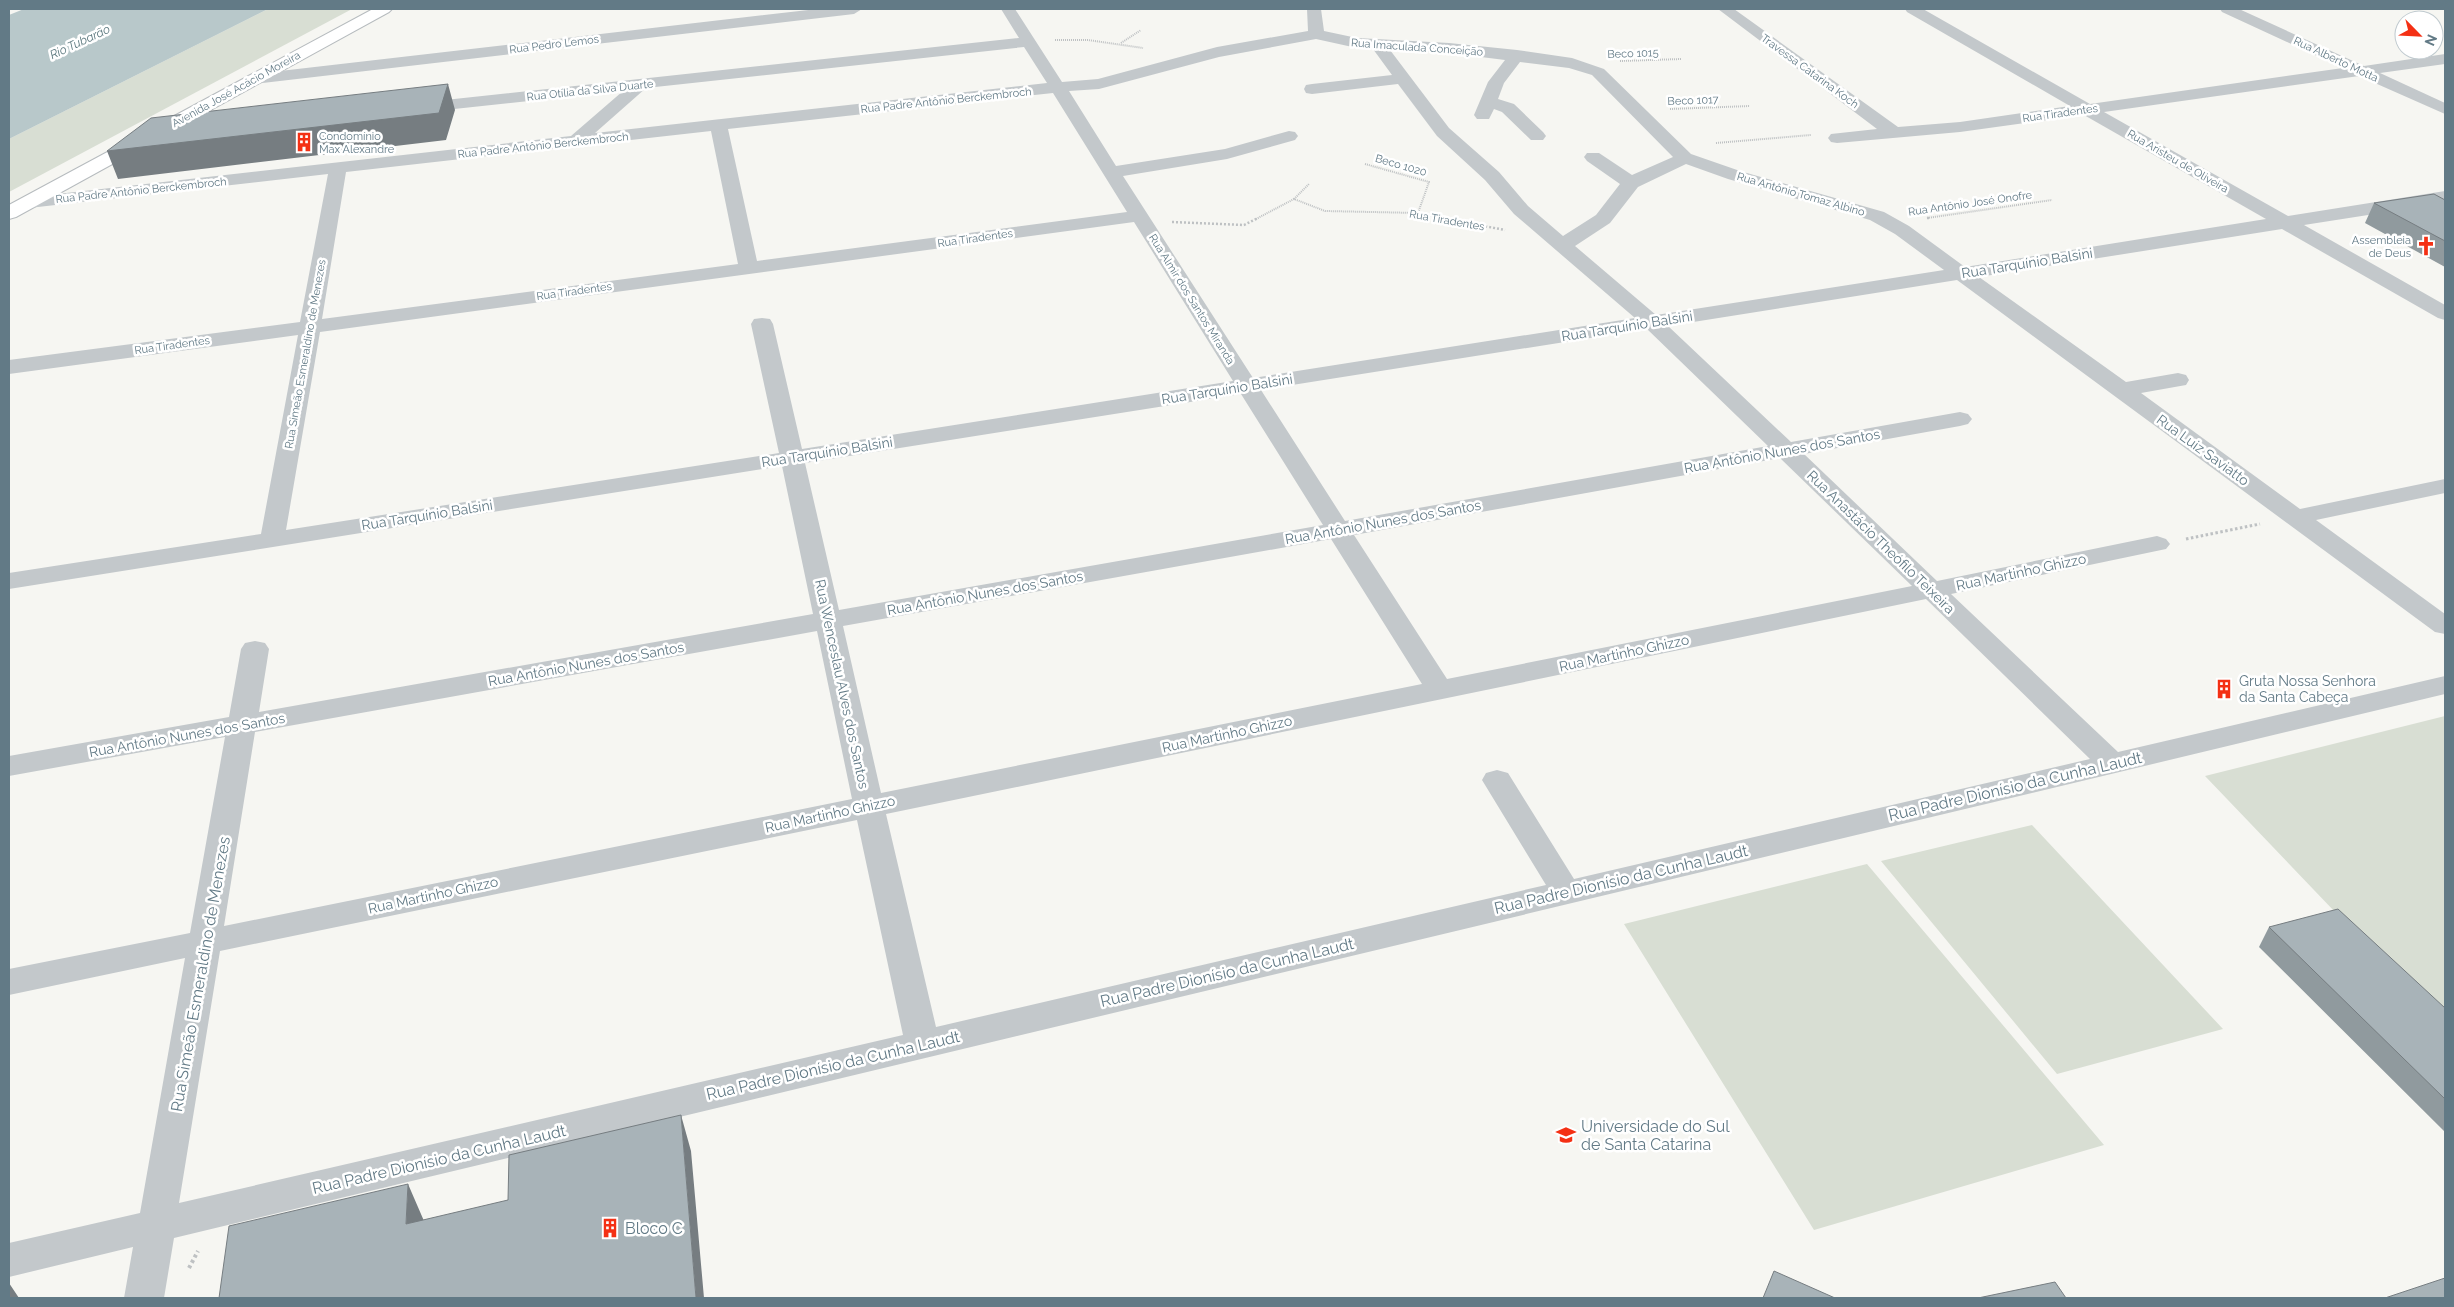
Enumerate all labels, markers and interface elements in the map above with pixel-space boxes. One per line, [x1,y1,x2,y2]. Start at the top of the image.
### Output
north arrow [2394,10,2444,60]
water label: Rio Tubarão [48,22,112,62]
street label: Travessa Catarina Koch [1758,32,1861,111]
text: N [2421,32,2440,48]
street label: Rua Pedro Lemos [508,33,600,56]
street label: Rua Alberto Motta [2291,34,2380,85]
street label: Rua Imaculada Conceição [1350,36,1484,59]
street label: Beco 1015 [1607,46,1659,61]
street label: Avenida José Acácio Moreira [170,49,303,130]
street label: Rua Otília da Silva Duarte [526,77,655,104]
street label: Rua Padre Antônio Berckembroch [860,85,1032,116]
street label: Beco 1017 [1667,93,1719,108]
street label: Rua Tiradentes [2021,102,2099,125]
street label: Rua Aristeu de Oliveira [2125,127,2231,196]
place label: Condomínio Max Alexandre [319,130,395,156]
street label: Rua Padre Antônio Berckembroch [457,130,629,161]
building icon: Condomínio Max Alexandre [293,131,315,153]
street label: Beco 1020 [1374,152,1428,179]
street label: Rua Antônio Tomaz Albino [1735,170,1867,219]
street label: Rua Padre Antônio Berckembroch [55,175,227,206]
street label: Rua Antônio José Onofre [1907,188,2033,219]
street label: Rua Tiradentes [1408,207,1486,233]
street label: Rua Tiradentes [936,227,1014,250]
street label: Rua Almir dos Santos Miranda [1146,232,1237,367]
place label: Assembleia de Deus [2352,234,2411,260]
church icon: Assembleia de Deus [2415,235,2437,257]
street label: Rua Tarquínio Balsini [1960,245,2094,281]
street label: Rua Simeão Esmeraldino de Menezes [282,259,329,450]
street label: Rua Tiradentes [535,280,613,303]
street label: Rua Tarquínio Balsini [1560,308,1694,344]
street label: Rua Tiradentes [133,334,211,357]
street label: Rua Tarquínio Balsini [1160,371,1294,407]
street label: Rua Luiz Saviatto [2154,411,2252,489]
street label: Rua Antônio Nunes dos Santos [1683,426,1881,476]
street label: Rua Tarquínio Balsini [760,434,894,470]
street label: Rua Anastácio Theófilo Teixeira [1804,467,1958,617]
street label: Rua Tarquínio Balsini [360,497,494,533]
street label: Rua Antônio Nunes dos Santos [1284,497,1482,547]
street label: Rua Martinho Ghizzo [1955,550,2087,594]
street label: Rua Antônio Nunes dos Santos [886,568,1084,618]
street label: Rua Wenceslau Alves dos Santos [812,578,872,790]
street label: Rua Martinho Ghizzo [1558,631,1690,675]
street label: Rua Antônio Nunes dos Santos [487,639,685,689]
place label: Gruta Nossa Senhora da Santa Cabeça [2239,673,2376,705]
building icon: Gruta Nossa Senhora da Santa Cabeça [2213,678,2235,700]
street label: Rua Antônio Nunes dos Santos [88,710,286,760]
street label: Rua Martinho Ghizzo [1161,712,1293,756]
street label: Rua Padre Dionísio da Cunha Laudt [1886,748,2144,825]
street label: Rua Martinho Ghizzo [764,792,896,836]
street label: Rua Simeão Esmeraldino de Menezes [167,835,234,1113]
street label: Rua Padre Dionísio da Cunha Laudt [1492,841,1750,918]
street label: Rua Martinho Ghizzo [367,873,499,917]
street label: Rua Padre Dionísio da Cunha Laudt [1098,934,1356,1011]
street label: Rua Padre Dionísio da Cunha Laudt [704,1027,962,1104]
place label: Universidade do Sul de Santa Catarina [1581,1117,1730,1154]
street label: Rua Padre Dionísio da Cunha Laudt [310,1121,568,1198]
school or university icon: Universidade do Sul de Santa Catarina [1555,1124,1577,1146]
building icon: Bloco C [599,1217,621,1239]
place label: Bloco C [625,1219,683,1238]

